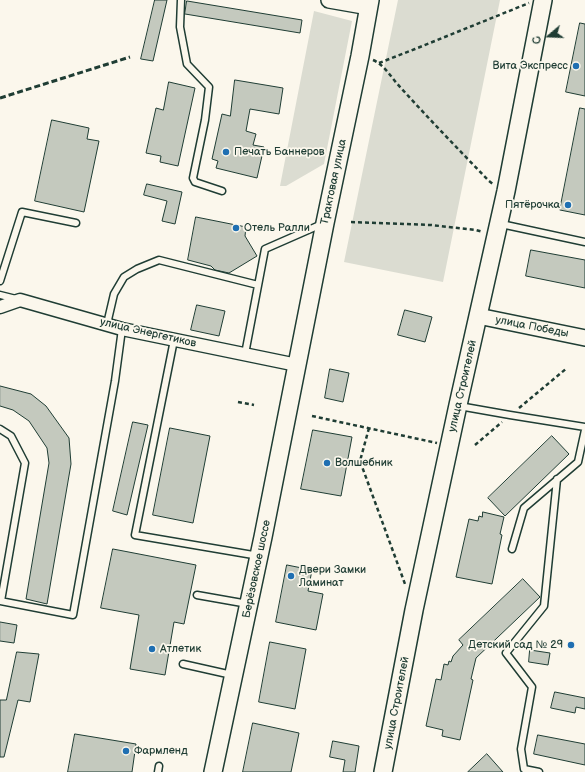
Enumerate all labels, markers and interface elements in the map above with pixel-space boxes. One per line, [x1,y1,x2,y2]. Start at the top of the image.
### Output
north arrow [529,16,569,56]
text: С [530,34,545,46]
place label: Вита Экспресс [492,59,568,73]
marker: Вита Экспресс [571,61,581,71]
street label: Трактовая улица [318,138,350,226]
place label: Печать Баннеров [234,145,324,159]
marker: Печать Баннеров [221,147,231,157]
place label: Пятёрочка [505,198,560,212]
marker: Пятёрочка [563,200,573,210]
place label: Отель Ралли [244,221,310,235]
marker: Отель Ралли [231,223,241,233]
street label: улица Победы [494,313,570,341]
street label: улица Энергетиков [99,316,197,350]
street label: улица Строителей [446,339,480,433]
place label: Волшебник [335,456,393,470]
marker: Волшебник [322,458,332,468]
street label: Берёзовское шоссе [240,519,274,619]
place label: Двери Замки Ламинат [299,563,366,589]
marker: Двери Замки Ламинат [286,571,296,581]
place label: Детский сад № 29 [468,638,563,652]
marker: Детский сад № 29 [566,640,576,650]
place label: Атлетик [160,642,201,656]
marker: Атлетик [147,644,157,654]
street label: улица Строителей [382,656,412,750]
place label: Фармленд [134,744,188,758]
marker: Фармленд [121,746,131,756]

